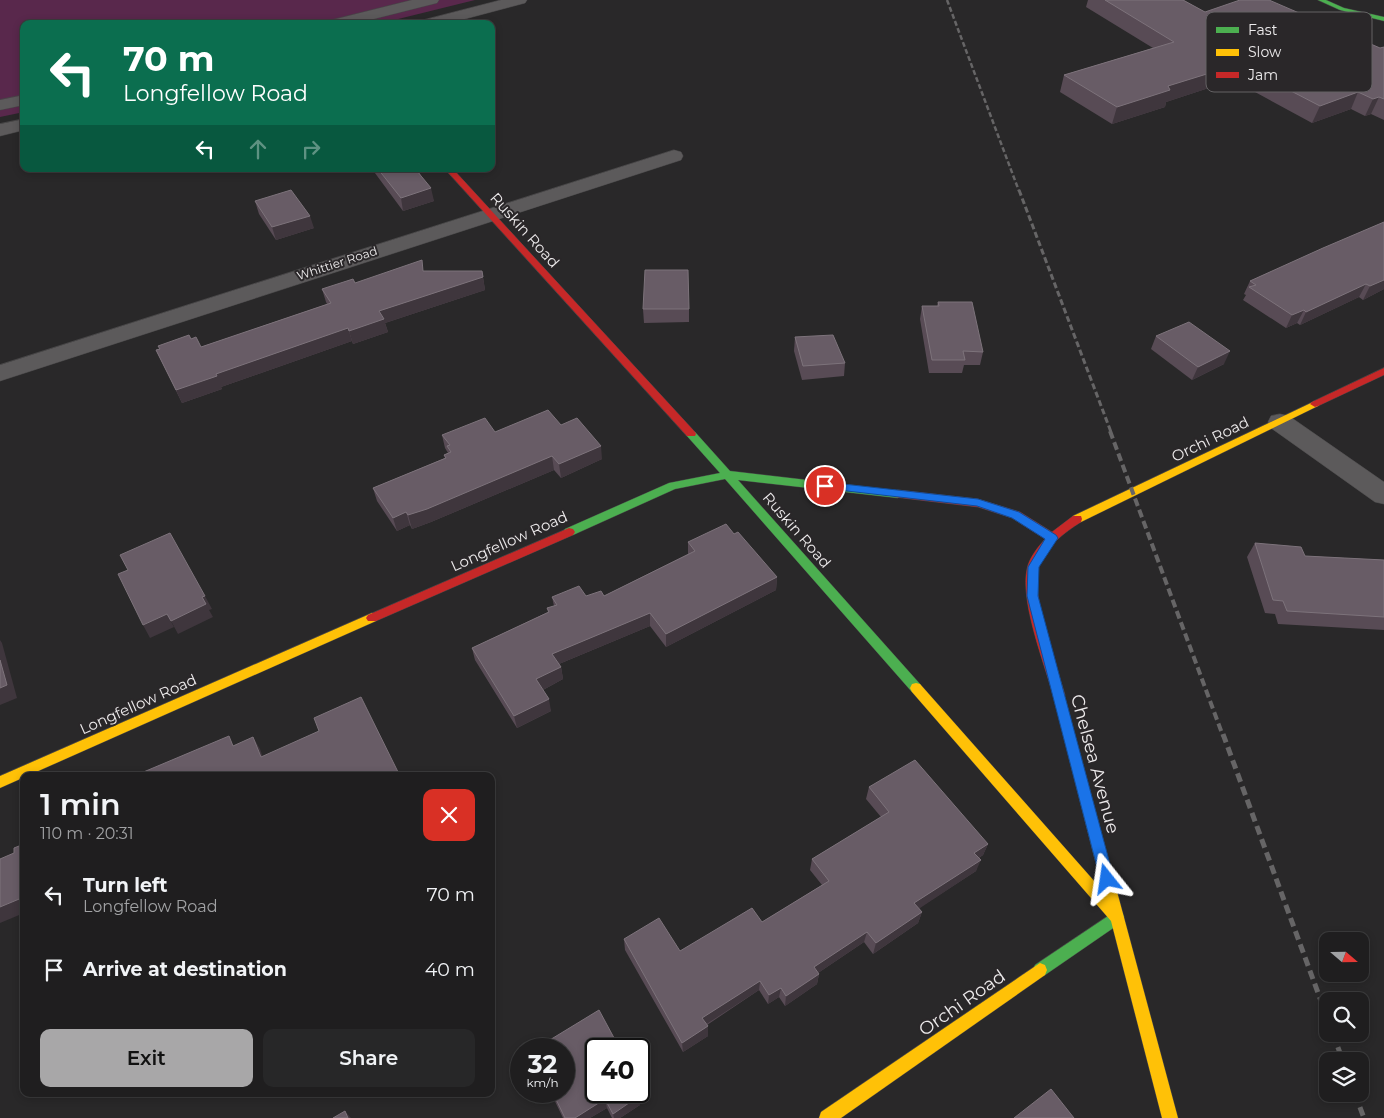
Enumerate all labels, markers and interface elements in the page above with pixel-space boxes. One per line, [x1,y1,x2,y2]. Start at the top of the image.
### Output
legend [1206,12,1372,92]
text: Fast [1248,21,1278,39]
text: 70 m [123,37,214,80]
icon: left [40,40,105,105]
text: Slow [1248,43,1282,61]
text: Jam [1247,66,1278,84]
text: Longfellow Road [123,80,308,107]
icon: left [191,135,219,163]
icon: ahead [244,135,272,163]
icon: right [297,135,325,163]
street label: Ruskin Road [486,189,564,271]
street label: Whittier Road [295,243,379,283]
street label: Orchi Road [1168,412,1252,466]
pin [804,465,846,507]
icon: arrive [811,472,839,500]
street label: Ruskin Road [759,488,835,572]
street label: Longfellow Road [448,507,570,575]
street label: Longfellow Road [77,670,199,738]
street label: Chelsea Avenue [1066,692,1124,836]
text: 1 min [40,786,121,823]
button: close [423,789,475,841]
text: 110 m · 20:31 [40,824,134,843]
position arrow [1080,852,1132,904]
text: Turn left [83,874,168,897]
icon: left [40,881,68,909]
text: 70 m [426,883,475,906]
text: Longfellow Road [83,897,218,916]
north arrow [1319,932,1369,982]
map controls [1319,932,1369,1102]
icon: arrive [40,956,68,984]
text: Arrive at destination [83,958,287,981]
text: 40 m [425,958,475,981]
street label: Orchi Road [914,965,1010,1041]
button: search [1319,992,1369,1042]
button: Exit [40,1029,253,1087]
button: Share [263,1029,475,1087]
speed limit sign: 40 [585,1038,650,1103]
text: 32 [528,1049,557,1079]
button: layers [1319,1052,1369,1102]
text: km/h [526,1075,559,1090]

